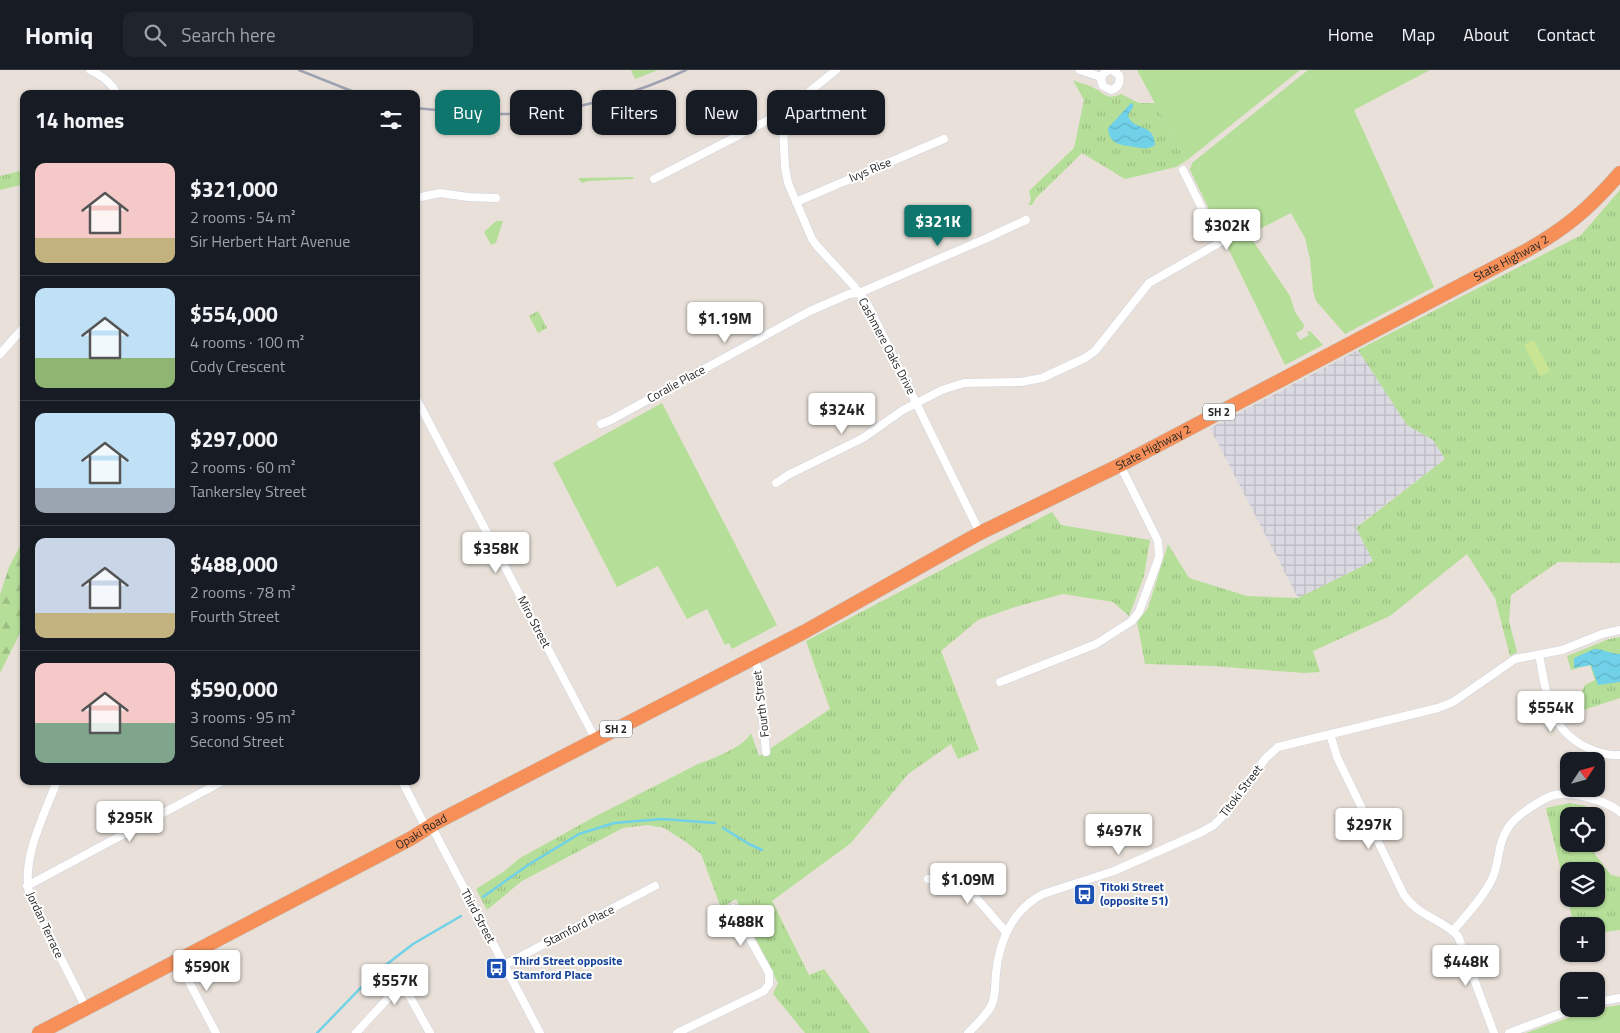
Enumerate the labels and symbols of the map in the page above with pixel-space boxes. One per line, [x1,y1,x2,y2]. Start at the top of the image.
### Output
street label: Ivys Rise [846,152,894,187]
pin: $321K [903,204,973,247]
pin: $302K [1192,208,1262,251]
street label: State Highway 2 [1470,229,1552,286]
street label: Cashmere Oaks Drive [854,294,921,398]
pin: $1.19M [684,302,766,344]
street label: Coralie Place [643,360,708,407]
pin: $324K [807,392,877,435]
road number: SH 2 [1203,404,1235,421]
street label: State Highway 2 [1112,419,1194,475]
pin: $358K [461,532,531,574]
street label: Miro Street [513,592,556,652]
street label: Fourth Street [747,669,774,739]
pin: $554K [1516,690,1586,733]
road number: SH 2 [600,721,632,738]
north arrow [1560,752,1605,798]
street label: Titoki Street [1215,760,1267,821]
pin: $295K [95,800,165,843]
street label: Opaki Road [392,808,450,854]
pin: $297K [1334,808,1404,850]
pin: $497K [1084,814,1154,856]
pin: $1.09M [927,862,1009,905]
place label: Titoki Street (opposite 51) [1100,877,1169,910]
bus stop icon: Titoki Street (opposite 51) [1072,882,1096,906]
street label: Third Street [456,885,501,947]
street label: Jordan Terrace [22,888,69,961]
street label: Stamford Place [540,900,617,951]
pin: $488K [706,904,776,947]
pin: $448K [1431,944,1501,987]
pin: $590K [172,950,242,992]
place label: Third Street opposite Stamford Place [513,951,622,984]
bus stop icon: Third Street opposite Stamford Place [485,956,509,980]
pin: $557K [360,964,430,1006]

